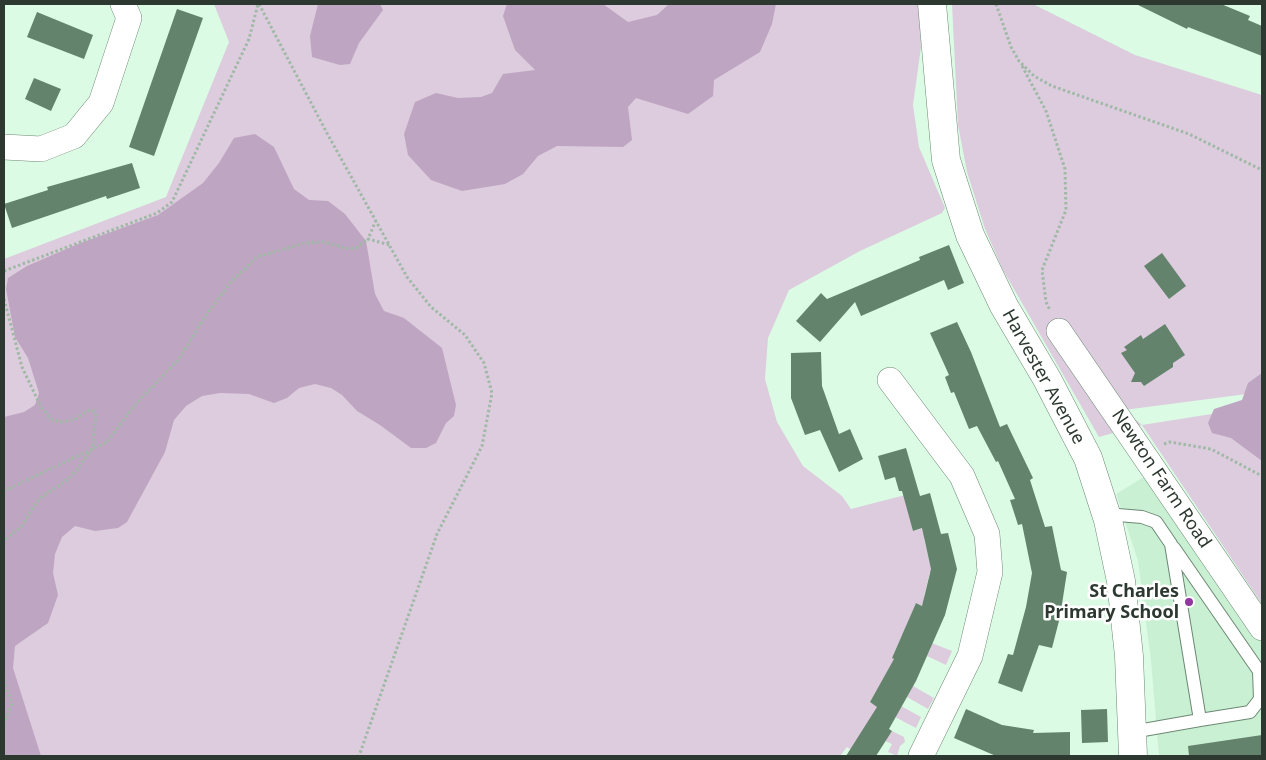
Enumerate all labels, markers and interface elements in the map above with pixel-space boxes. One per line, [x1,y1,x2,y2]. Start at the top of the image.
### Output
street label: Harvester Avenue [997,306,1089,448]
street label: Newton Farm Road [1107,406,1215,552]
place label: St Charles Primary School [1044,581,1179,624]
marker: St Charles Primary School [1183,596,1195,608]

